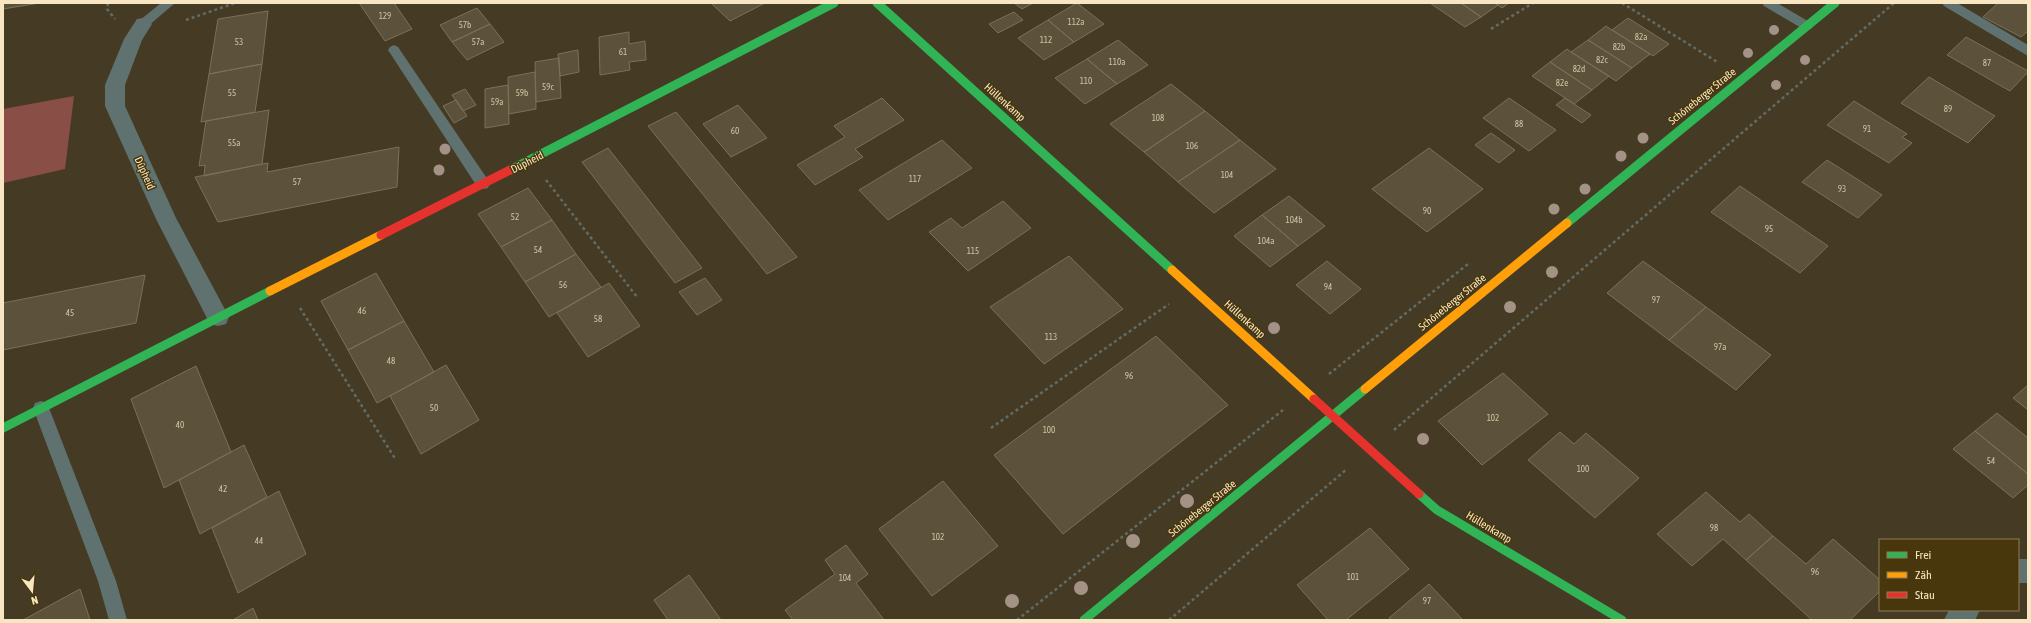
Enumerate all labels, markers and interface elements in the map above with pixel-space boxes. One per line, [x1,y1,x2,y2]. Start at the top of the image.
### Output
house number: 129 [379,11,391,21]
house number: 112a [1068,17,1084,27]
house number: 57b [459,20,471,30]
house number: 82a [1635,32,1647,42]
house number: 112 [1040,35,1052,45]
house number: 53 [235,37,243,47]
house number: 57a [472,37,484,47]
house number: 82b [1613,42,1625,52]
house number: 61 [619,47,627,57]
house number: 82c [1596,55,1609,65]
house number: 110a [1109,57,1125,67]
house number: 87 [1983,58,1991,68]
house number: 82d [1573,64,1585,74]
street label: Schöneberger Straße [1666,65,1738,127]
house number: 110 [1080,76,1092,86]
house number: 82e [1556,78,1568,88]
street label: Hüllenkamp [982,81,1028,123]
house number: 59c [542,82,555,92]
house number: 55 [228,88,236,98]
house number: 59b [516,88,528,98]
house number: 59a [491,97,503,107]
house number: 89 [1944,104,1952,114]
house number: 108 [1152,113,1164,123]
house number: 88 [1515,119,1523,129]
house number: 91 [1863,124,1871,134]
house number: 60 [731,126,739,136]
house number: 55a [228,138,240,148]
house number: 106 [1186,141,1198,151]
street label: Düpheid [509,149,545,175]
street label: Düpheid [132,155,158,191]
house number: 104 [1221,170,1233,180]
house number: 117 [909,174,921,184]
house number: 57 [293,177,301,187]
house number: 93 [1838,184,1846,194]
house number: 90 [1423,206,1431,216]
house number: 52 [511,212,519,222]
house number: 104b [1286,215,1302,225]
house number: 95 [1765,224,1773,234]
house number: 104a [1258,236,1274,246]
house number: 54 [534,245,542,255]
house number: 115 [967,246,979,256]
street label: Schöneberger Straße [1416,271,1488,333]
house number: 56 [559,280,567,290]
house number: 94 [1324,282,1332,292]
house number: 97 [1652,295,1660,305]
street label: Hüllenkamp [1222,298,1268,340]
house number: 46 [358,306,366,316]
house number: 45 [66,308,74,318]
house number: 58 [594,314,602,324]
house number: 113 [1045,332,1057,342]
house number: 97a [1714,342,1726,352]
house number: 48 [387,356,395,366]
house number: 96 [1125,371,1133,381]
house number: 50 [430,403,438,413]
house number: 102 [1487,413,1499,423]
house number: 40 [176,420,184,430]
house number: 100 [1043,425,1055,435]
house number: 54 [1987,456,1995,466]
house number: 100 [1577,464,1589,474]
street label: Schöneberger Straße [1166,477,1238,539]
house number: 42 [219,484,227,494]
street label: Hüllenkamp [1464,509,1514,545]
house number: 98 [1710,523,1718,533]
house number: 102 [932,532,944,542]
house number: 44 [255,536,263,546]
legend [1879,539,2019,611]
text: Frei [1915,548,1931,562]
house number: 96 [1811,567,1819,577]
text: Zäh [1915,568,1932,582]
north arrow [12,571,52,611]
house number: 101 [1347,572,1359,582]
house number: 104 [839,573,851,583]
text: Stau [1915,588,1935,602]
text: N [30,594,40,607]
house number: 97 [1423,596,1431,606]

